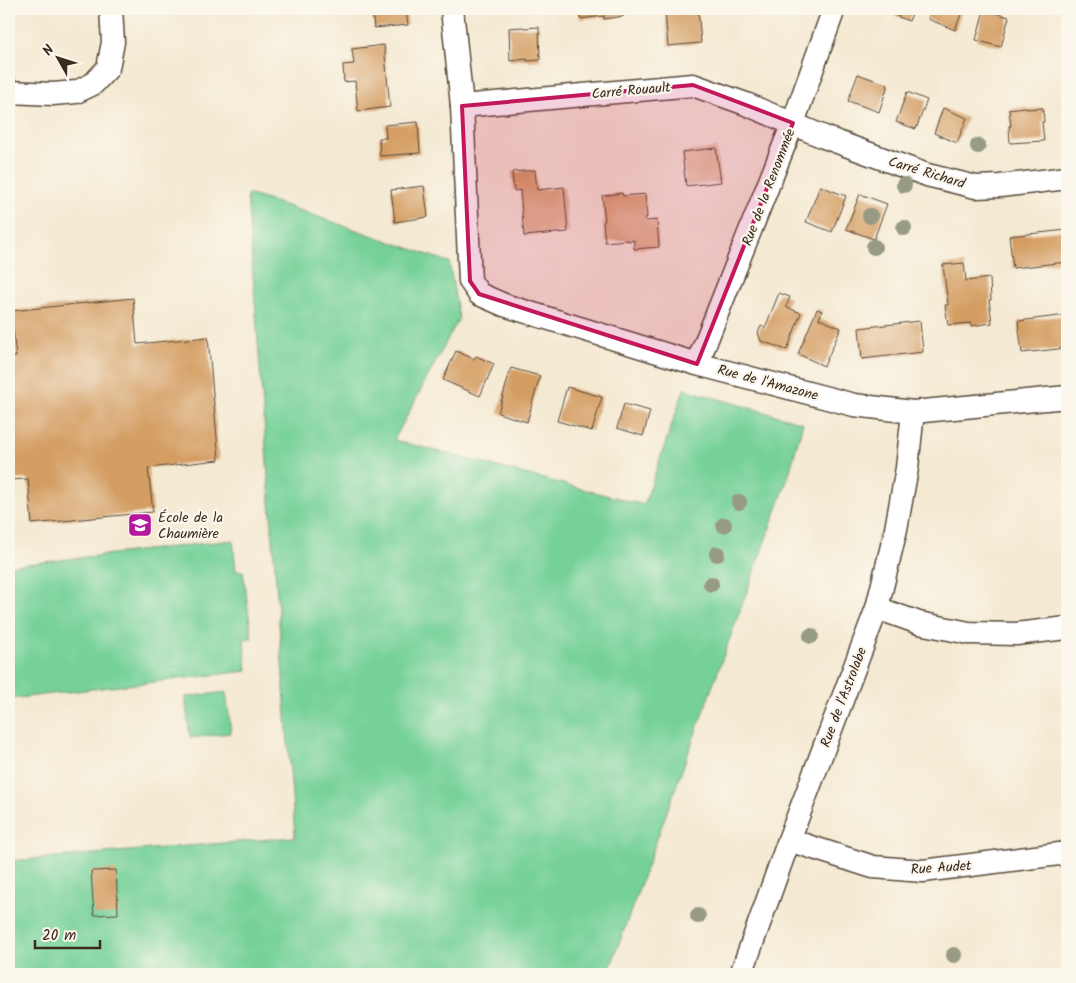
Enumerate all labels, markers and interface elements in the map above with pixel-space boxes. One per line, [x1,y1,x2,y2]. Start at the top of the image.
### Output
north arrow [32,32,82,82]
text: N [37,40,60,61]
street label: Carré Rouault [591,77,672,105]
street label: Rue de la Renommée [736,125,802,249]
street label: Carré Richard [886,151,969,195]
street label: Rue de l'Amazone [715,359,821,407]
place label: École de la Chaumière [158,507,223,545]
school or university icon: École de la Chaumière [127,512,153,538]
street label: Rue de l'Astrolabe [815,643,873,751]
street label: Rue Audet [910,855,973,881]
scale bar [35,918,100,950]
text: 20 m [42,924,76,948]

